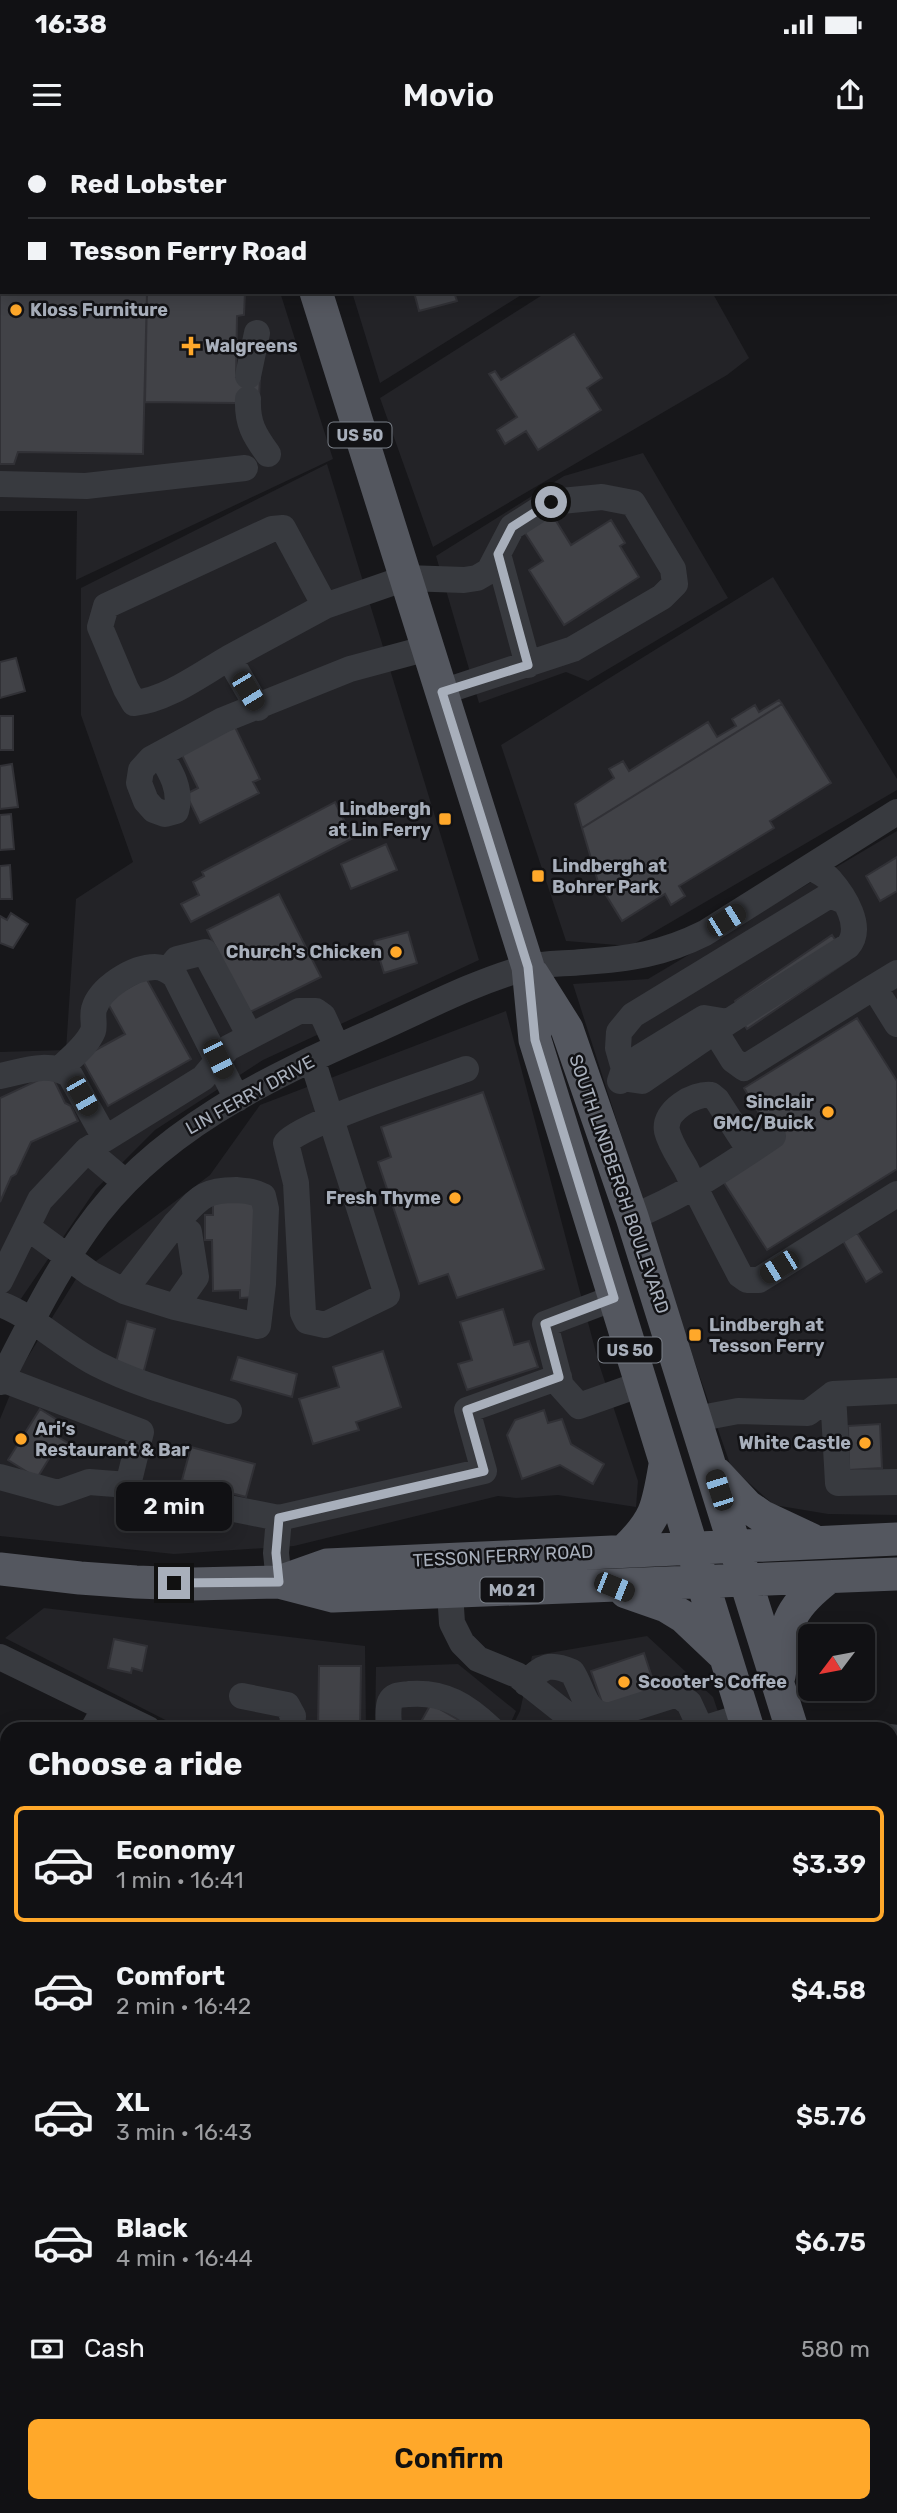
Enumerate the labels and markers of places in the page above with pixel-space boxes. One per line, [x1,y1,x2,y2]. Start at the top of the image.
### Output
place label: Kloss Furniture [30,299,168,321]
marker: Kloss Furniture [8,302,24,318]
place label: Walgreens [205,335,298,357]
marker: Walgreens [183,338,199,354]
place label: Lindbergh at Lin Ferry [328,798,431,841]
marker: Lindbergh at Lin Ferry [437,811,453,827]
place label: Lindbergh at Bohrer Park [552,855,667,898]
marker: Lindbergh at Bohrer Park [530,868,546,884]
place label: Church's Chicken [226,941,382,963]
marker: Church's Chicken [388,944,404,960]
place label: Sinclair GMC/Buick [713,1091,814,1134]
marker: Sinclair GMC/Buick [820,1104,836,1120]
place label: Fresh Thyme [326,1187,441,1209]
marker: Fresh Thyme [447,1190,463,1206]
place label: Lindbergh at Tesson Ferry [709,1314,825,1357]
marker: Lindbergh at Tesson Ferry [687,1327,703,1343]
place label: Ari’s Restaurant & Bar [35,1418,190,1461]
marker: Ari’s Restaurant & Bar [13,1431,29,1447]
place label: White Castle [739,1432,851,1454]
marker: White Castle [857,1435,873,1451]
place label: Scooter's Coffee [638,1671,787,1693]
marker: Scooter's Coffee [616,1674,632,1690]

